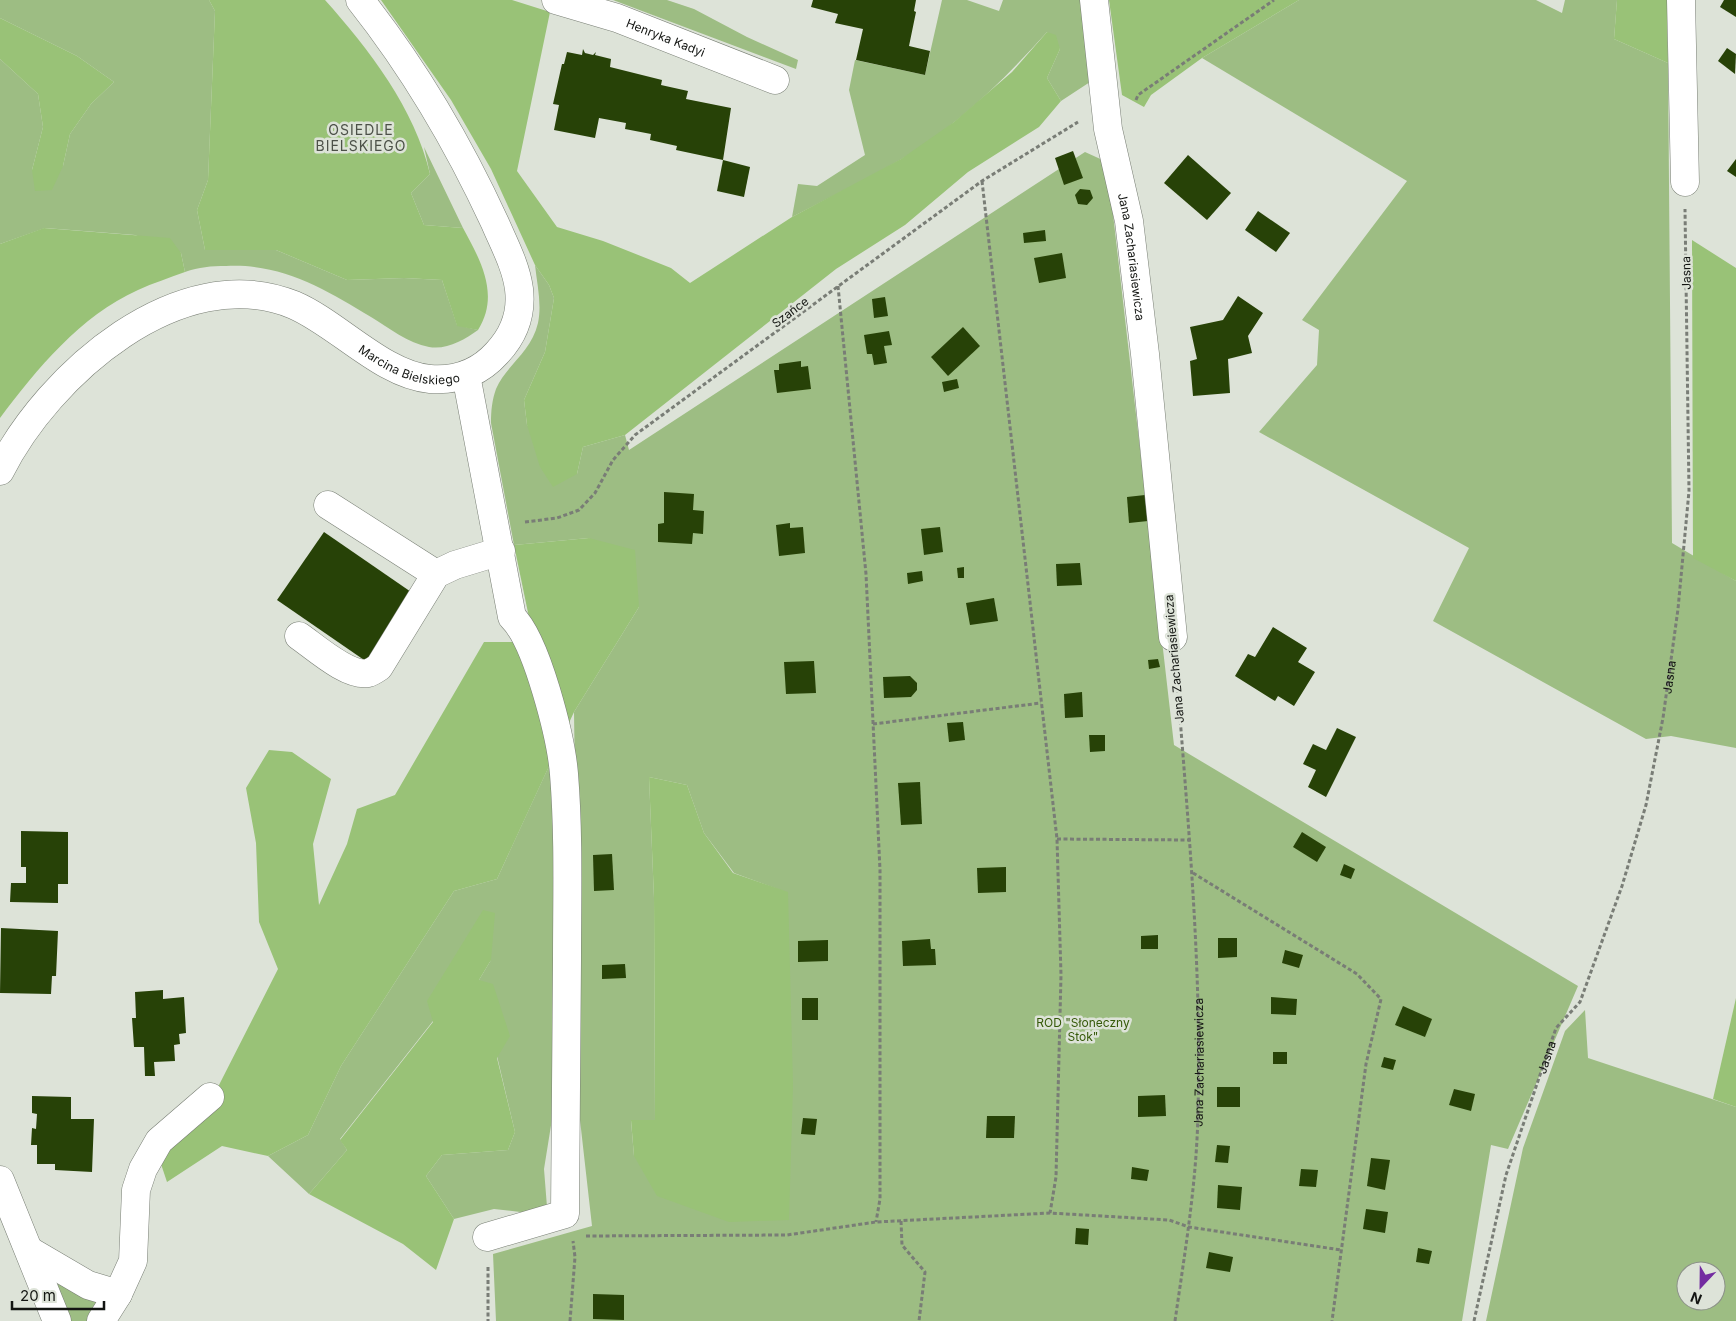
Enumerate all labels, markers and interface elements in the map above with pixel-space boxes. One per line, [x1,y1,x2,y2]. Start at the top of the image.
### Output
street label: Henryka Kadyi [624,15,707,59]
district label: OSIEDLE BIELSKIEGO [316,121,406,154]
street label: Jana Zachariasiewicza [1115,191,1148,322]
street label: Jasna [1678,256,1694,290]
street label: Szańce [769,293,811,331]
street label: Marcina Bielskiego [356,341,461,387]
street label: Jana Zachariasiewicza [1161,594,1187,724]
street label: Jasna [1659,659,1678,695]
street label: Jana Zachariasiewicza [1190,998,1206,1127]
park label: ROD "Słoneczny Stok" [1036,1015,1130,1044]
street label: Jasna [1534,1039,1559,1076]
north arrow [1676,1261,1726,1311]
scale bar [12,1278,105,1310]
text: 20 m [20,1286,56,1305]
text: N [1688,1289,1704,1308]

